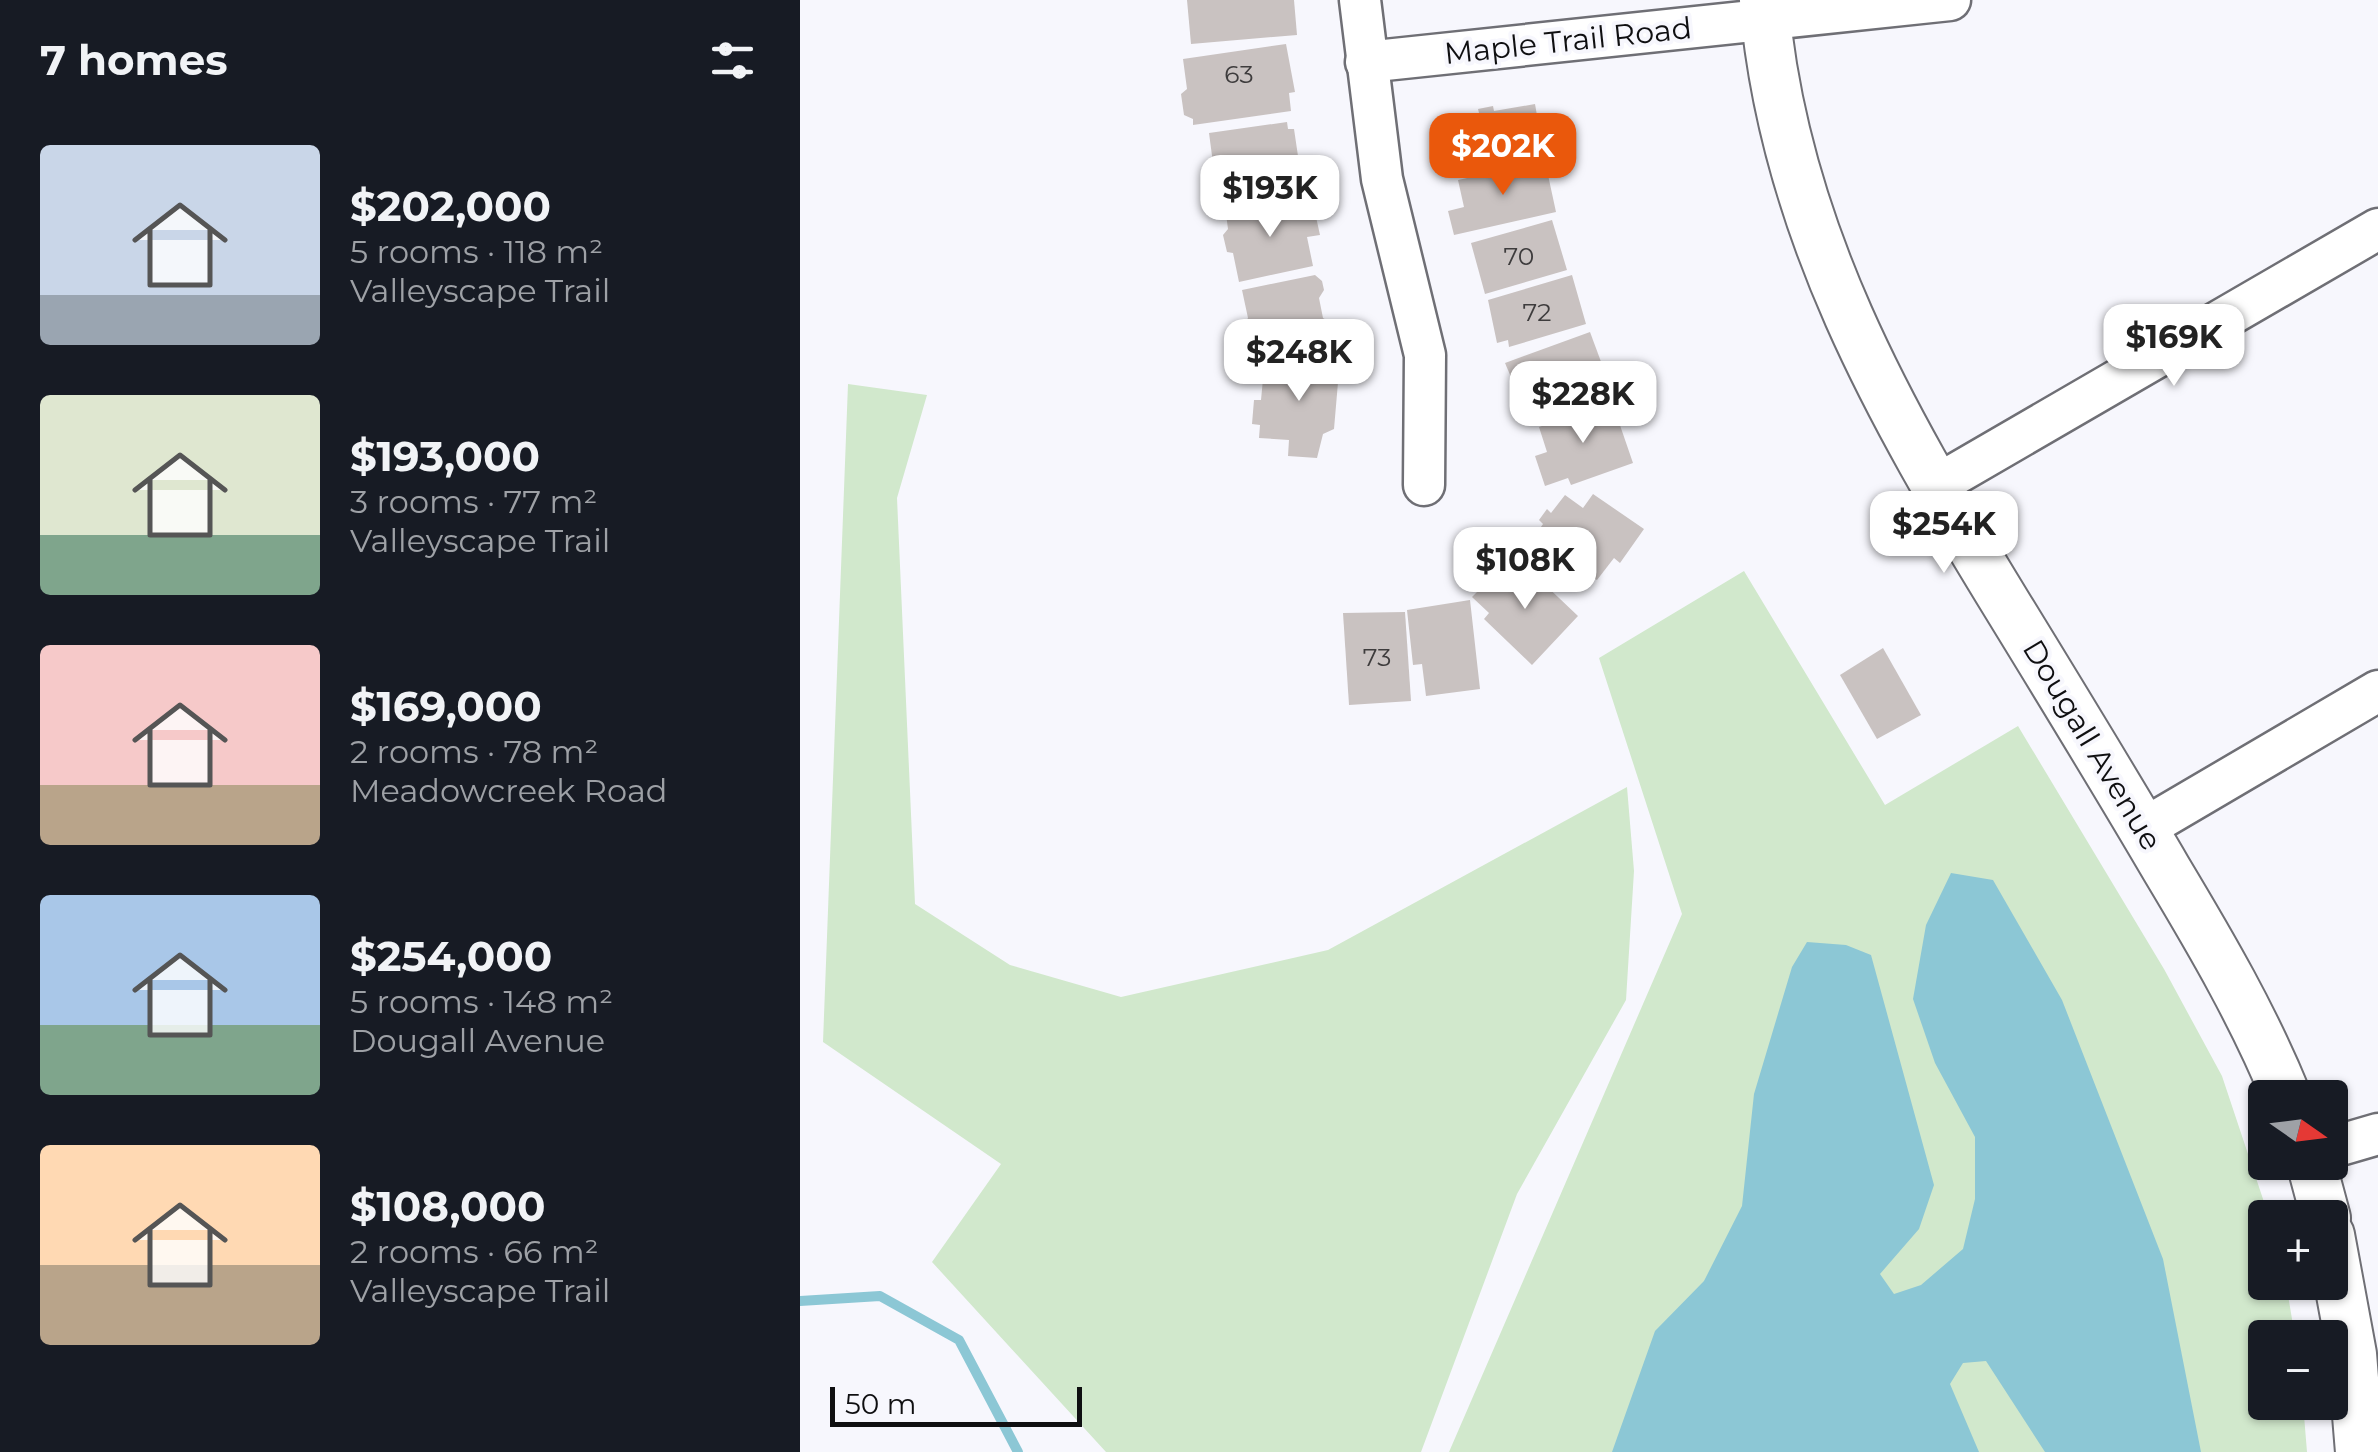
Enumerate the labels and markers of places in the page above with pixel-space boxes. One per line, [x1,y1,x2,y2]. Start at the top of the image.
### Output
pin: $202K [1433,113,1573,198]
pin: $193K [1200,155,1340,240]
pin: $169K [2104,304,2244,389]
pin: $248K [1229,319,1369,404]
pin: $228K [1513,361,1653,446]
pin: $254K [1874,491,2014,576]
pin: $108K [1455,527,1595,612]

